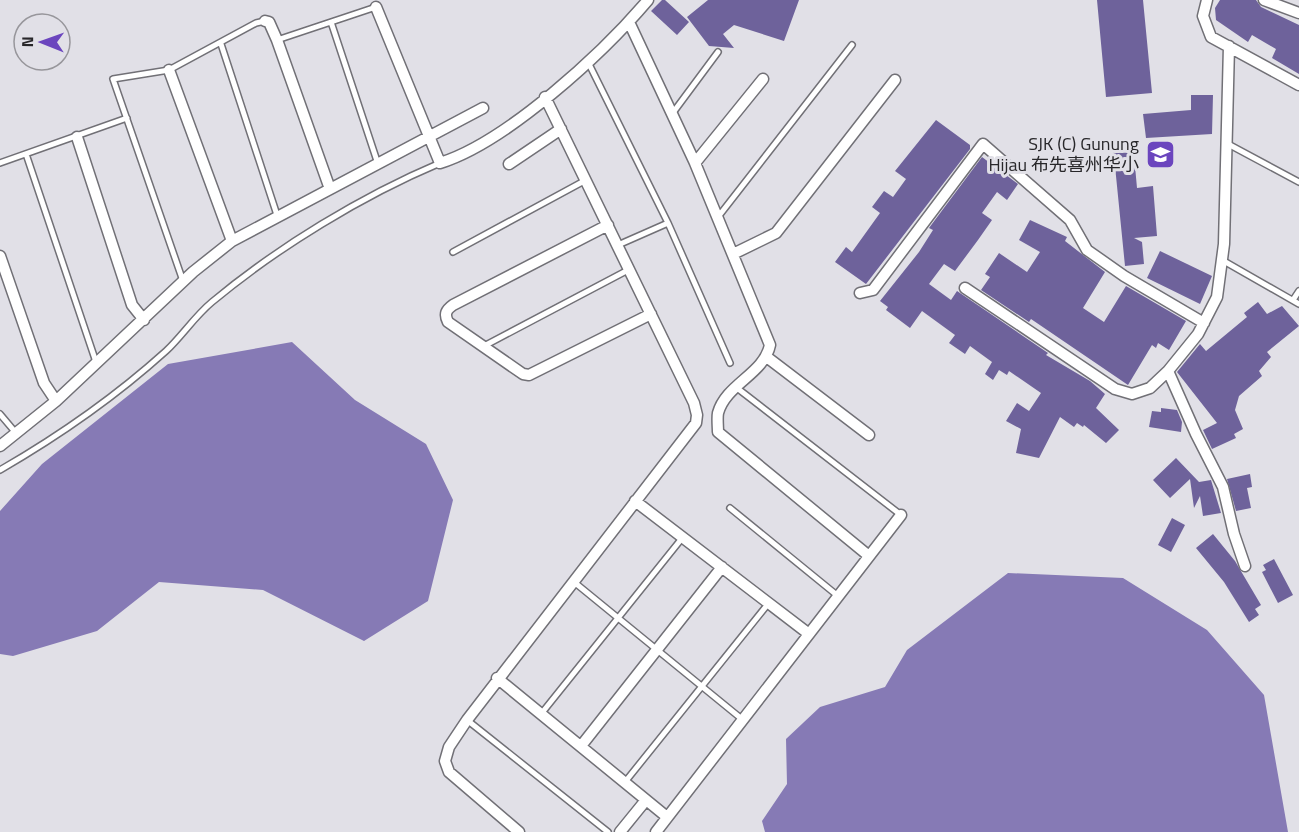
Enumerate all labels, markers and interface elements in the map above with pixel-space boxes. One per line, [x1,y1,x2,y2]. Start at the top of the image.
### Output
north arrow [12,12,72,72]
text: N [15,36,39,47]
place label: SJK (C) Gunung Hijau 布先喜州华小 [988,130,1139,178]
school or university icon: SJK (C) Gunung Hijau 布先喜州华小 [1144,138,1176,170]

